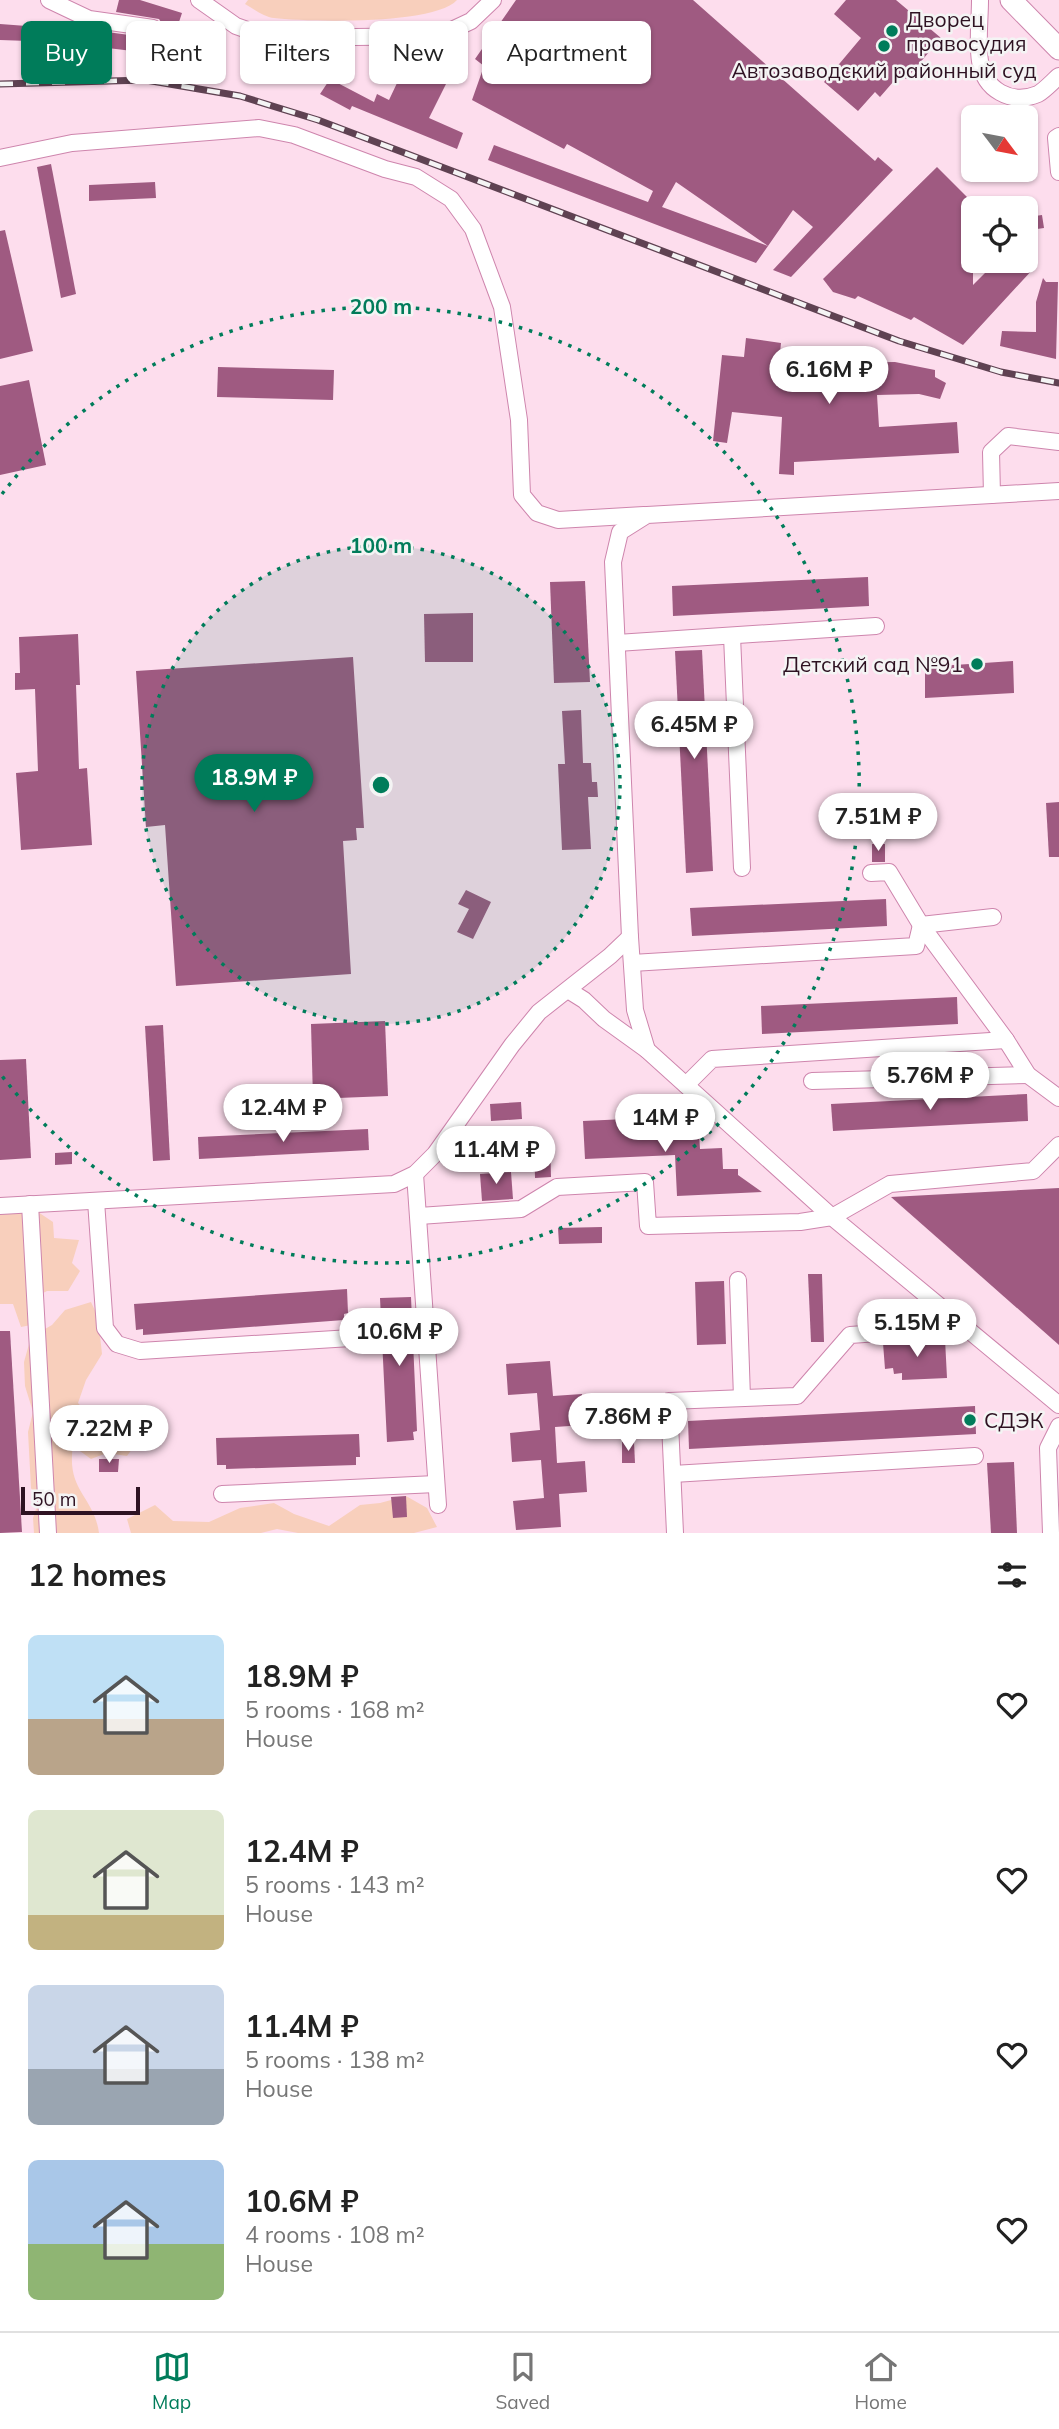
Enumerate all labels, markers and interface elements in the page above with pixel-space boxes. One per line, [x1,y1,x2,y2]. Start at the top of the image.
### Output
place label: Дворец правосудия [906,6,1027,56]
chip: Buy [21,21,112,84]
chip: Rent [126,21,226,84]
chip: Filters [240,21,355,84]
chip: New [369,21,468,84]
chip: Apartment [482,21,651,84]
marker: Дворец правосудия [884,23,900,39]
marker: Автозаводский районный суд [876,38,892,54]
place label: Автозаводский районный суд [731,57,1037,83]
north arrow [961,105,1038,182]
map controls [961,105,1038,273]
button: locate [961,196,1038,273]
text: 200 m [350,293,412,319]
pin: 6.16M ₽ [764,346,894,406]
text: 6.16M ₽ [785,354,873,383]
text: 100 m [350,532,412,558]
place label: Детский сад №91 [783,651,963,677]
marker: Детский сад №91 [969,656,985,672]
pin: 6.45M ₽ [629,702,759,761]
text: 6.45M ₽ [650,709,738,738]
pin: 18.9M ₽ [189,754,319,814]
text: 18.9M ₽ [210,762,298,791]
centre of rings [369,773,393,797]
pin: 7.51M ₽ [813,794,943,853]
text: 7.51M ₽ [834,801,922,830]
pin: 5.76M ₽ [865,1052,995,1112]
text: 5.76M ₽ [886,1060,974,1089]
pin: 12.4M ₽ [218,1084,348,1144]
text: 12.4M ₽ [239,1092,327,1121]
pin: 14M ₽ [616,1094,714,1154]
text: 14M ₽ [631,1102,699,1131]
pin: 11.4M ₽ [431,1126,561,1186]
text: 11.4M ₽ [452,1134,540,1163]
pin: 5.15M ₽ [852,1300,982,1359]
text: 5.15M ₽ [873,1307,961,1336]
pin: 10.6M ₽ [334,1308,464,1368]
text: 10.6M ₽ [355,1316,443,1345]
pin: 7.86M ₽ [563,1394,693,1453]
text: 7.86M ₽ [584,1401,672,1430]
pin: 7.22M ₽ [44,1406,174,1465]
place label: СДЭК [984,1407,1044,1433]
marker: СДЭК [962,1412,978,1428]
text: 7.22M ₽ [65,1413,153,1442]
scale bar [21,1484,140,1516]
text: 50 m [32,1487,76,1511]
text: 12 homes [28,1556,167,1594]
icon: filters [993,1556,1031,1594]
text: 18.9M ₽ [245,1657,359,1695]
icon: home [84,1663,168,1747]
icon: heart [993,1686,1031,1724]
text: 5 rooms · 168 m² [245,1695,425,1724]
text: House [245,1724,313,1753]
text: 12.4M ₽ [245,1832,359,1870]
icon: home [84,1838,168,1922]
icon: heart [993,1861,1031,1899]
text: 5 rooms · 143 m² [245,1870,425,1899]
text: House [245,1899,313,1928]
text: 11.4M ₽ [245,2007,359,2045]
icon: home [84,2013,168,2097]
icon: heart [993,2036,1031,2074]
text: 5 rooms · 138 m² [245,2045,425,2074]
text: House [245,2074,313,2103]
text: 10.6M ₽ [245,2182,359,2220]
icon: home [84,2188,168,2272]
icon: heart [993,2211,1031,2249]
text: 4 rooms · 108 m² [245,2220,425,2249]
text: House [245,2249,313,2278]
tab: Map [152,2348,191,2414]
tab: Saved [495,2348,550,2414]
tab: Home [854,2348,907,2414]

